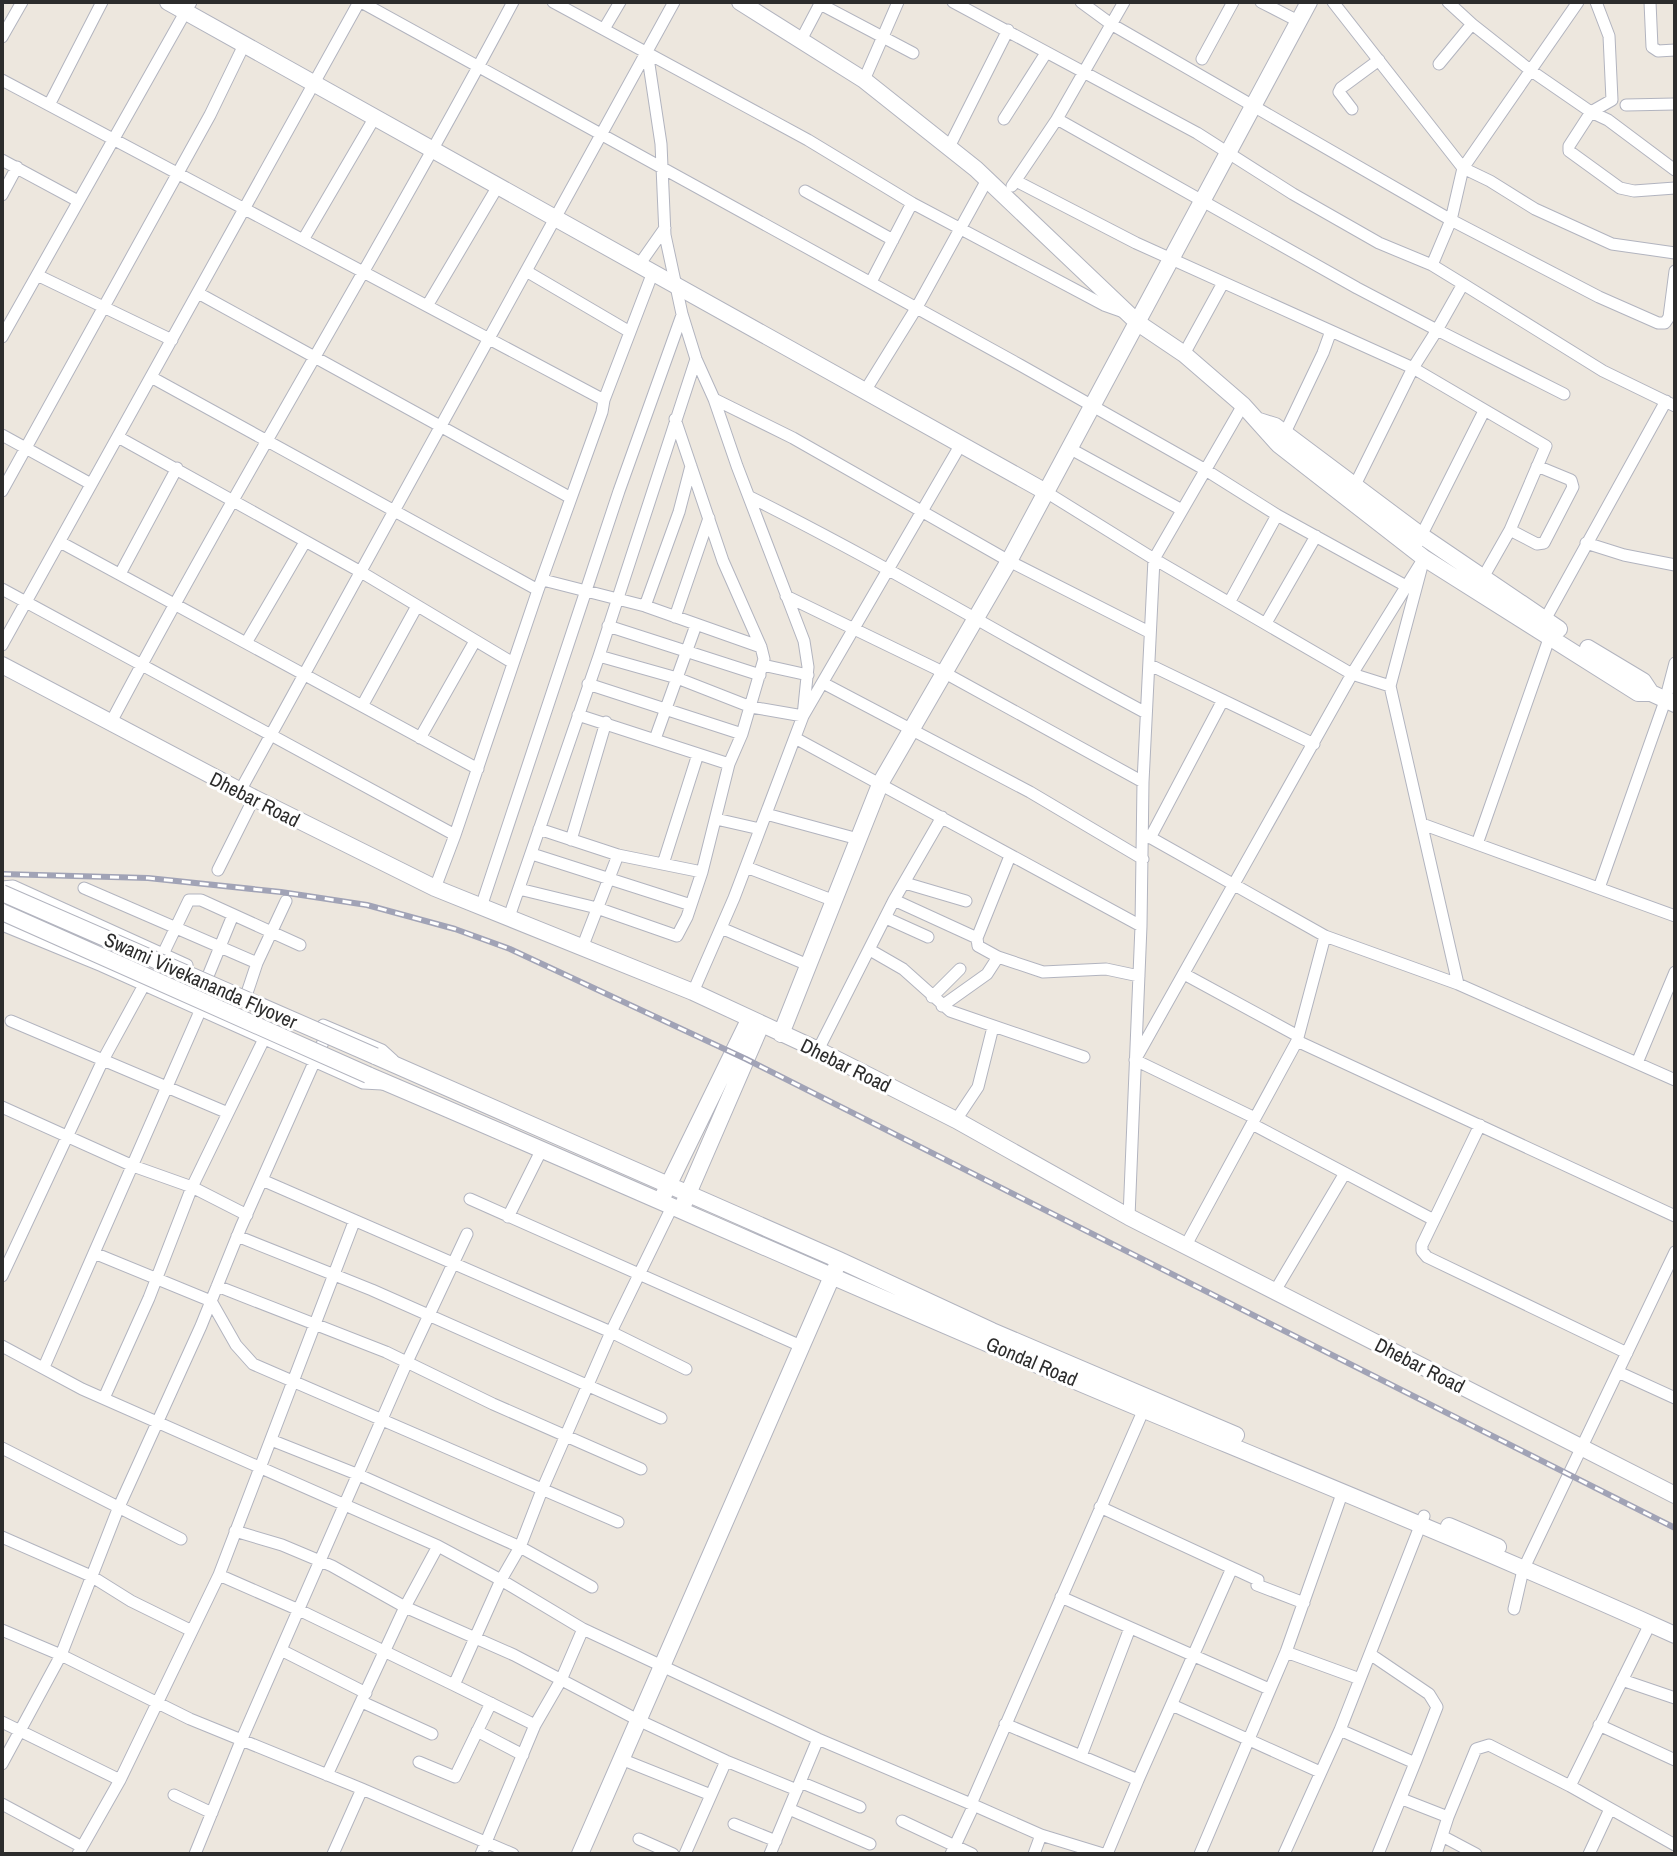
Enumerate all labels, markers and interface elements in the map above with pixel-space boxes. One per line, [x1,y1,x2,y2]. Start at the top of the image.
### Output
street label: Dhebar Road [205,765,305,833]
street label: Swami Vivekananda Flyover [100,925,302,1035]
street label: Dhebar Road [796,1031,896,1099]
street label: Gondal Road [982,1330,1082,1392]
street label: Dhebar Road [1370,1331,1470,1399]

